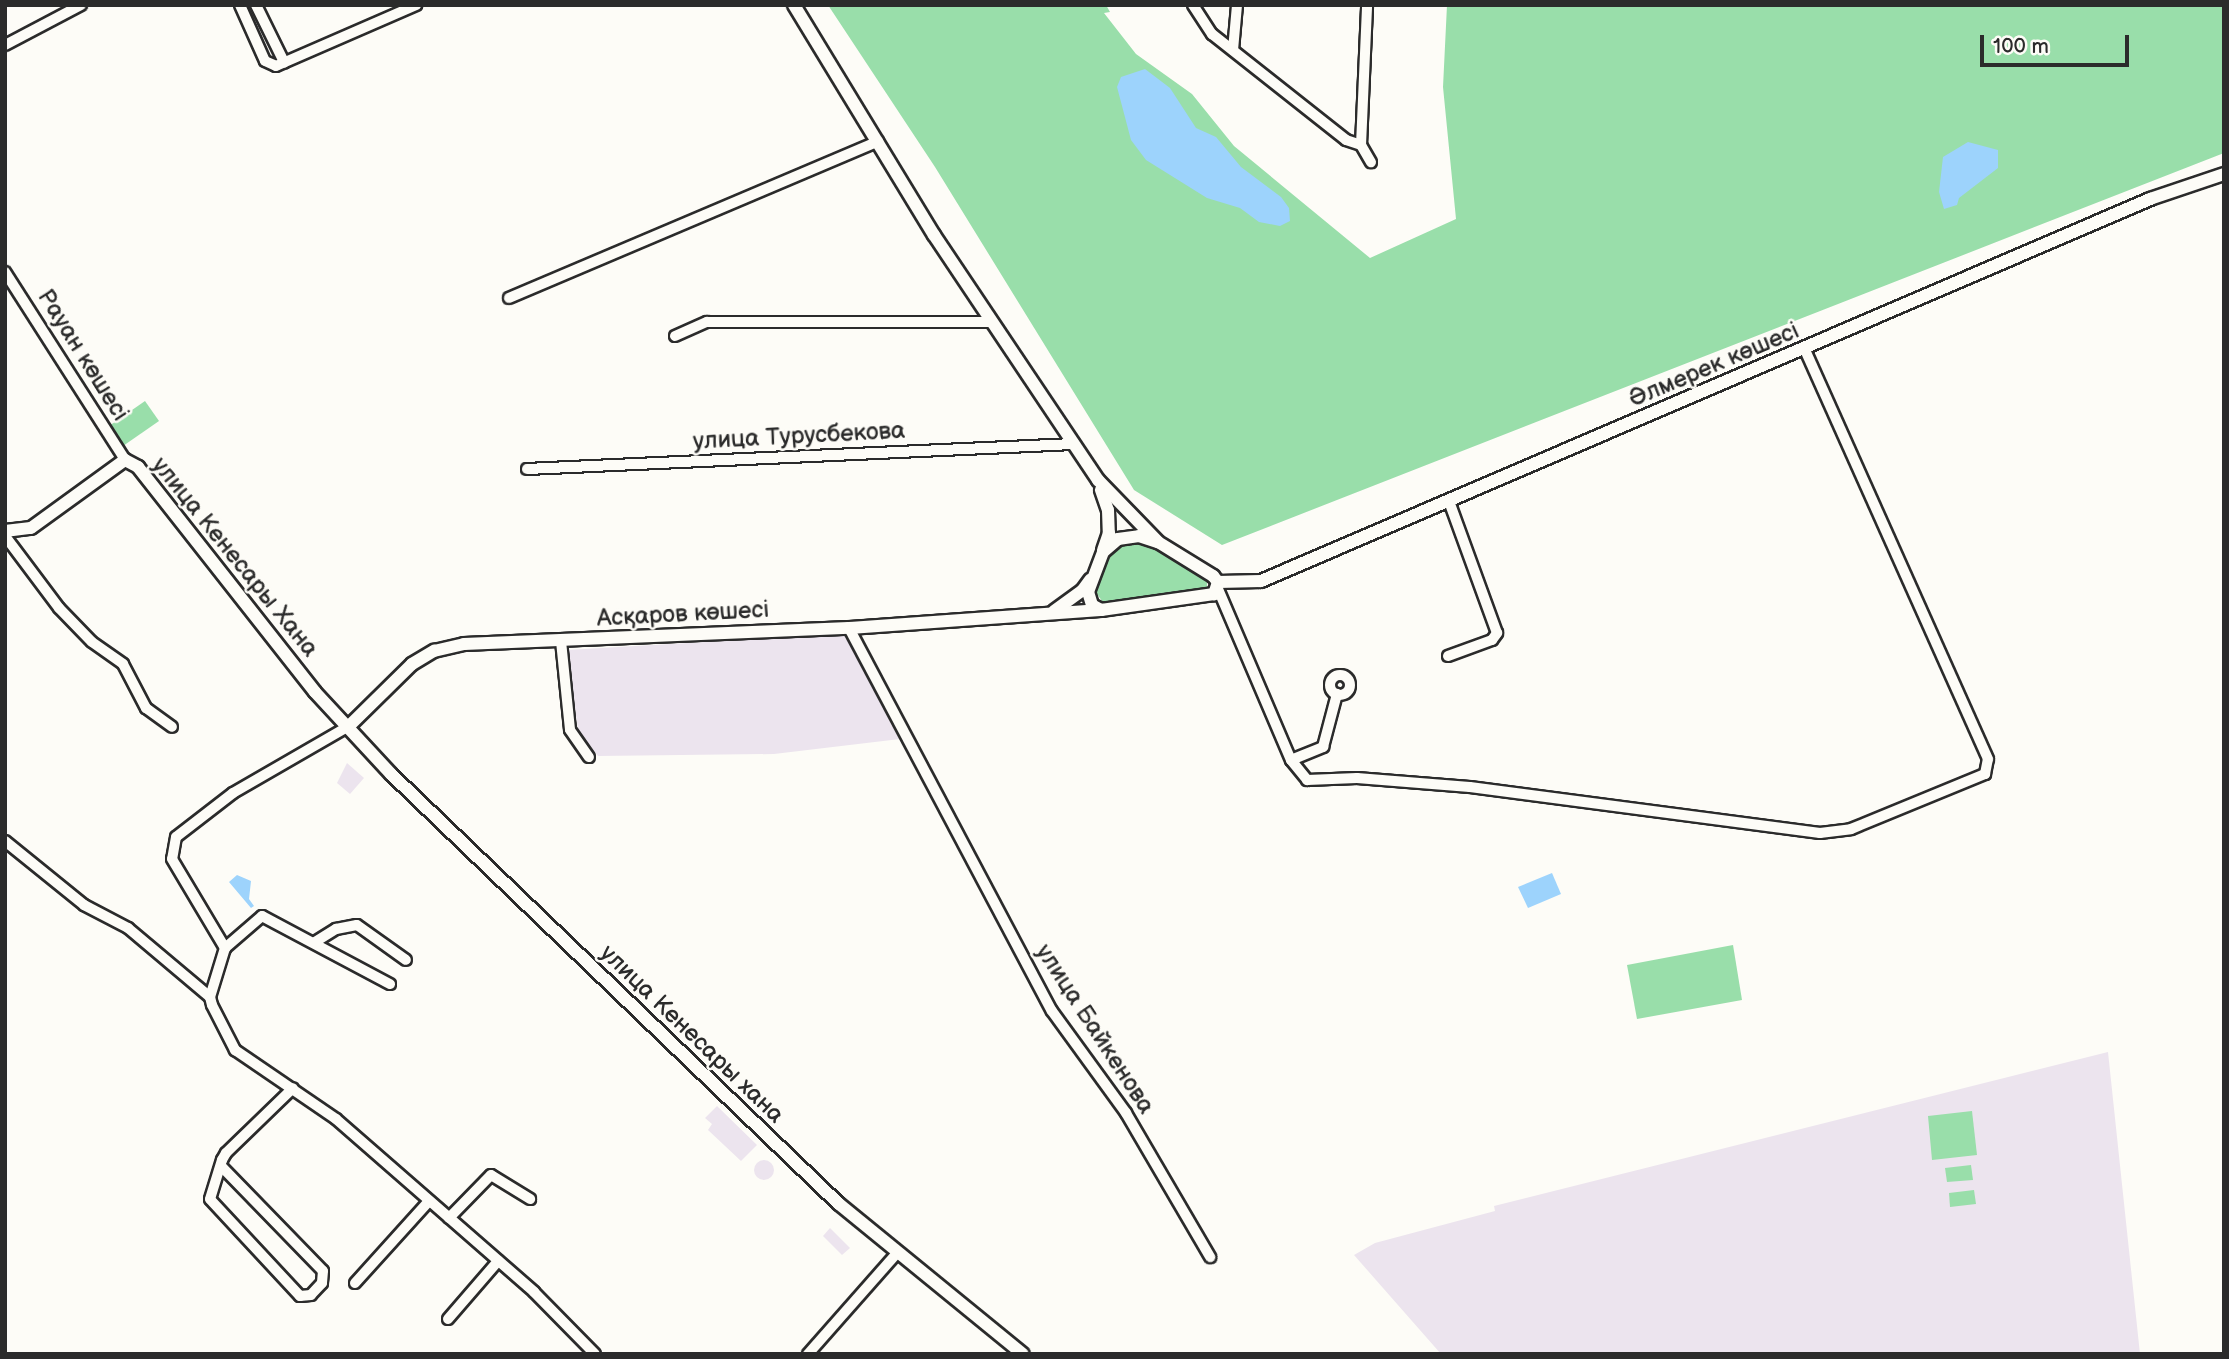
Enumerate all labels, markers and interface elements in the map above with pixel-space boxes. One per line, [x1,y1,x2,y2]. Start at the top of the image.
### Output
scale bar [1984,21,2133,65]
text: 100 m [1993,34,2049,59]
street label: Рауан көшесі [31,284,135,426]
street label: Әлмерек көшесі [1625,316,1803,414]
street label: улица Турусбекова [692,416,906,456]
street label: улица Кенесары Хана [146,451,324,663]
street label: Асқаров көшесі [596,595,770,633]
street label: улица Кенесары хана [594,939,790,1129]
street label: улица Байкенова [1029,939,1161,1119]

